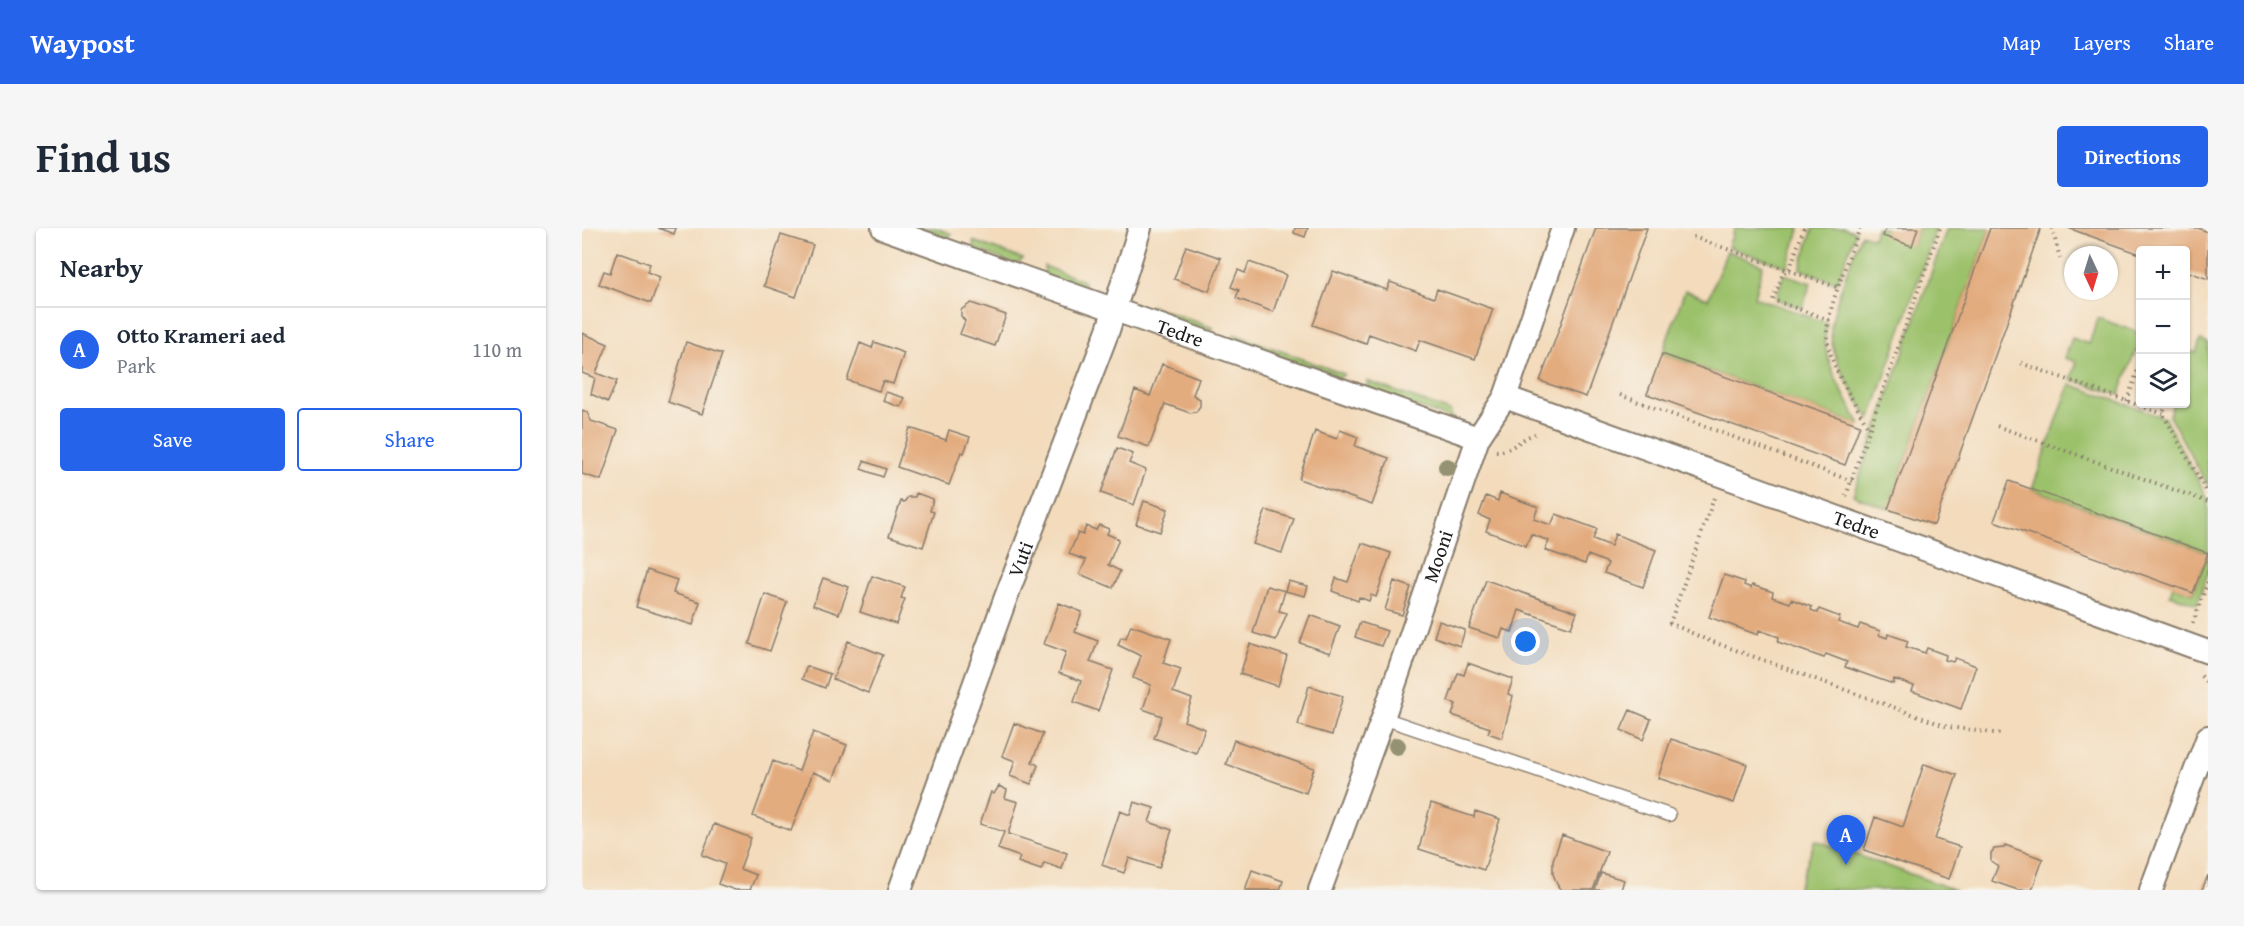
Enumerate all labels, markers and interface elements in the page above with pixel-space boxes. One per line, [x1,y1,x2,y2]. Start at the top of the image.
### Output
text: Waypost [30,22,135,63]
text: Map [2002,27,2041,58]
text: Layers [2074,27,2131,58]
text: Share [2164,27,2214,58]
text: Find us [36,126,171,187]
button: Directions [2057,126,2208,187]
north arrow [2064,246,2118,300]
map controls [2136,246,2190,408]
button: + [2136,246,2190,300]
text: Nearby [60,248,143,287]
button: − [2136,300,2190,354]
street label: Tedre [1153,311,1208,354]
text: Otto Krameri aed [117,319,285,351]
text: A [73,335,86,364]
text: 110 m [472,335,522,364]
text: Park [117,351,156,380]
button: layers [2136,354,2190,408]
button: Save [60,408,285,471]
button: Share [297,408,522,471]
street label: Tedre [1829,502,1884,546]
street label: Mooni [1415,526,1460,586]
street label: Vuti [1000,536,1040,581]
your location [1511,627,1540,656]
pin: A [1826,816,1866,865]

